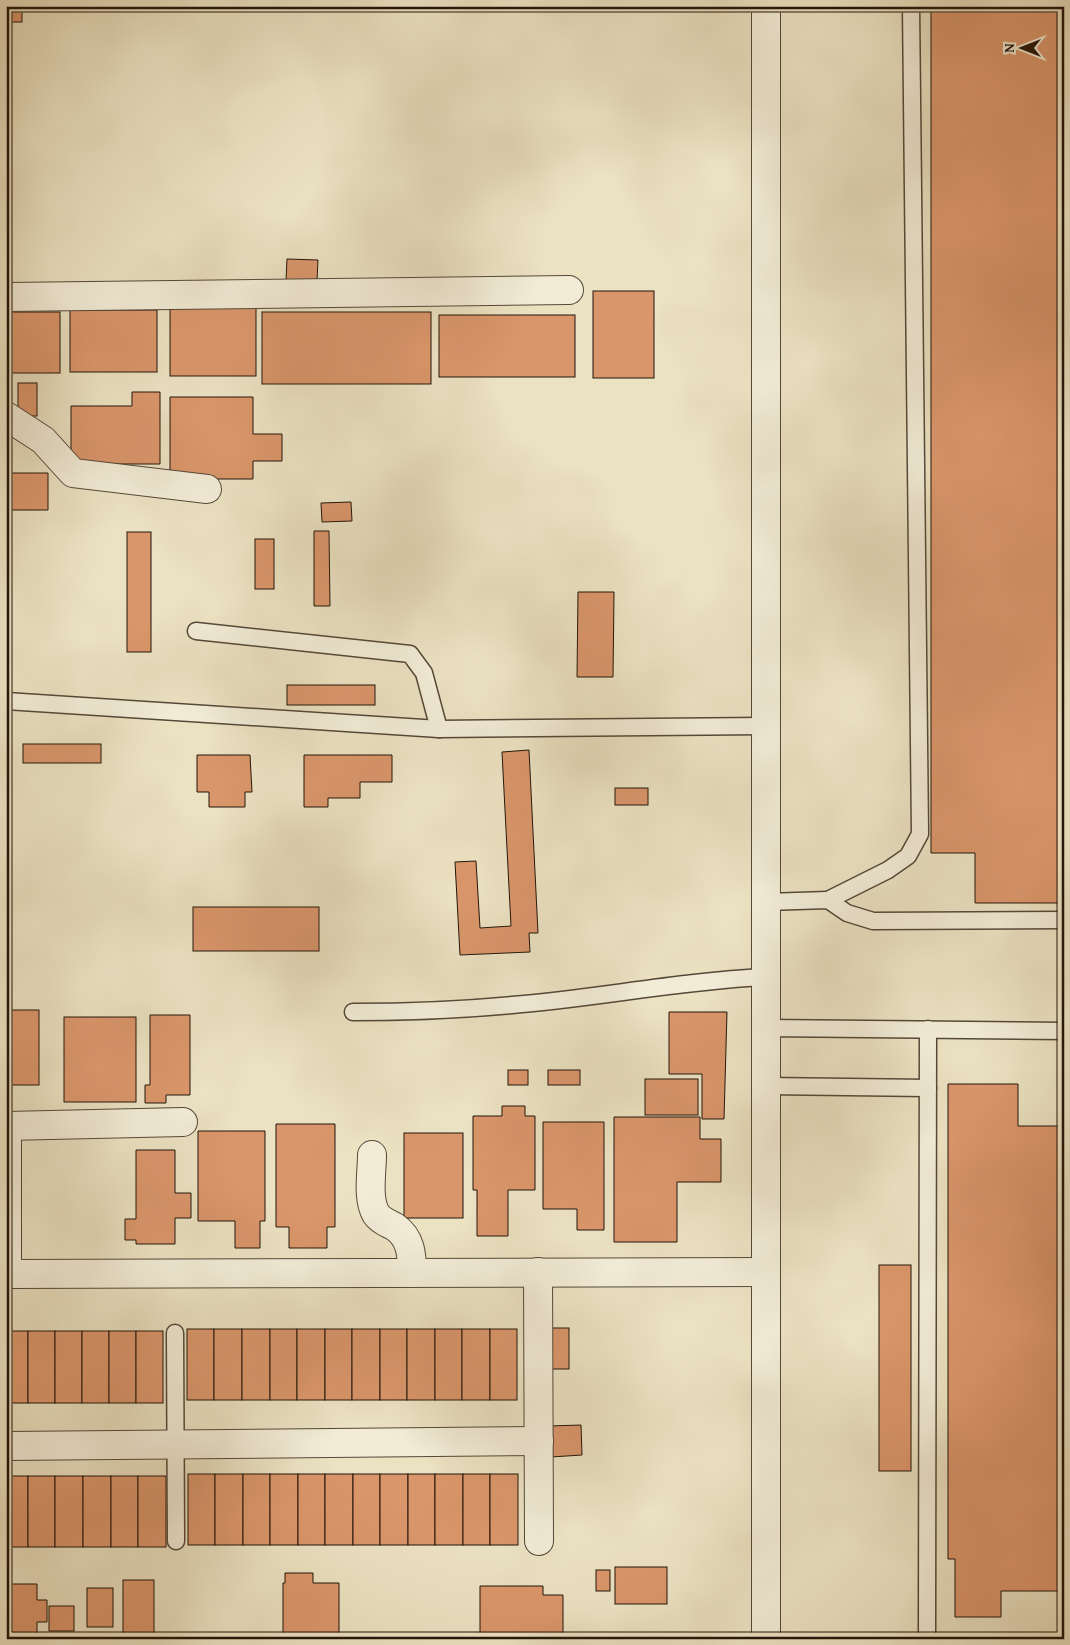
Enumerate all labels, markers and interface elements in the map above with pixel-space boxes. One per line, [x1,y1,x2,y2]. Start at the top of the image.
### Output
north arrow [998,22,1048,72]
text: N [999,43,1019,53]

